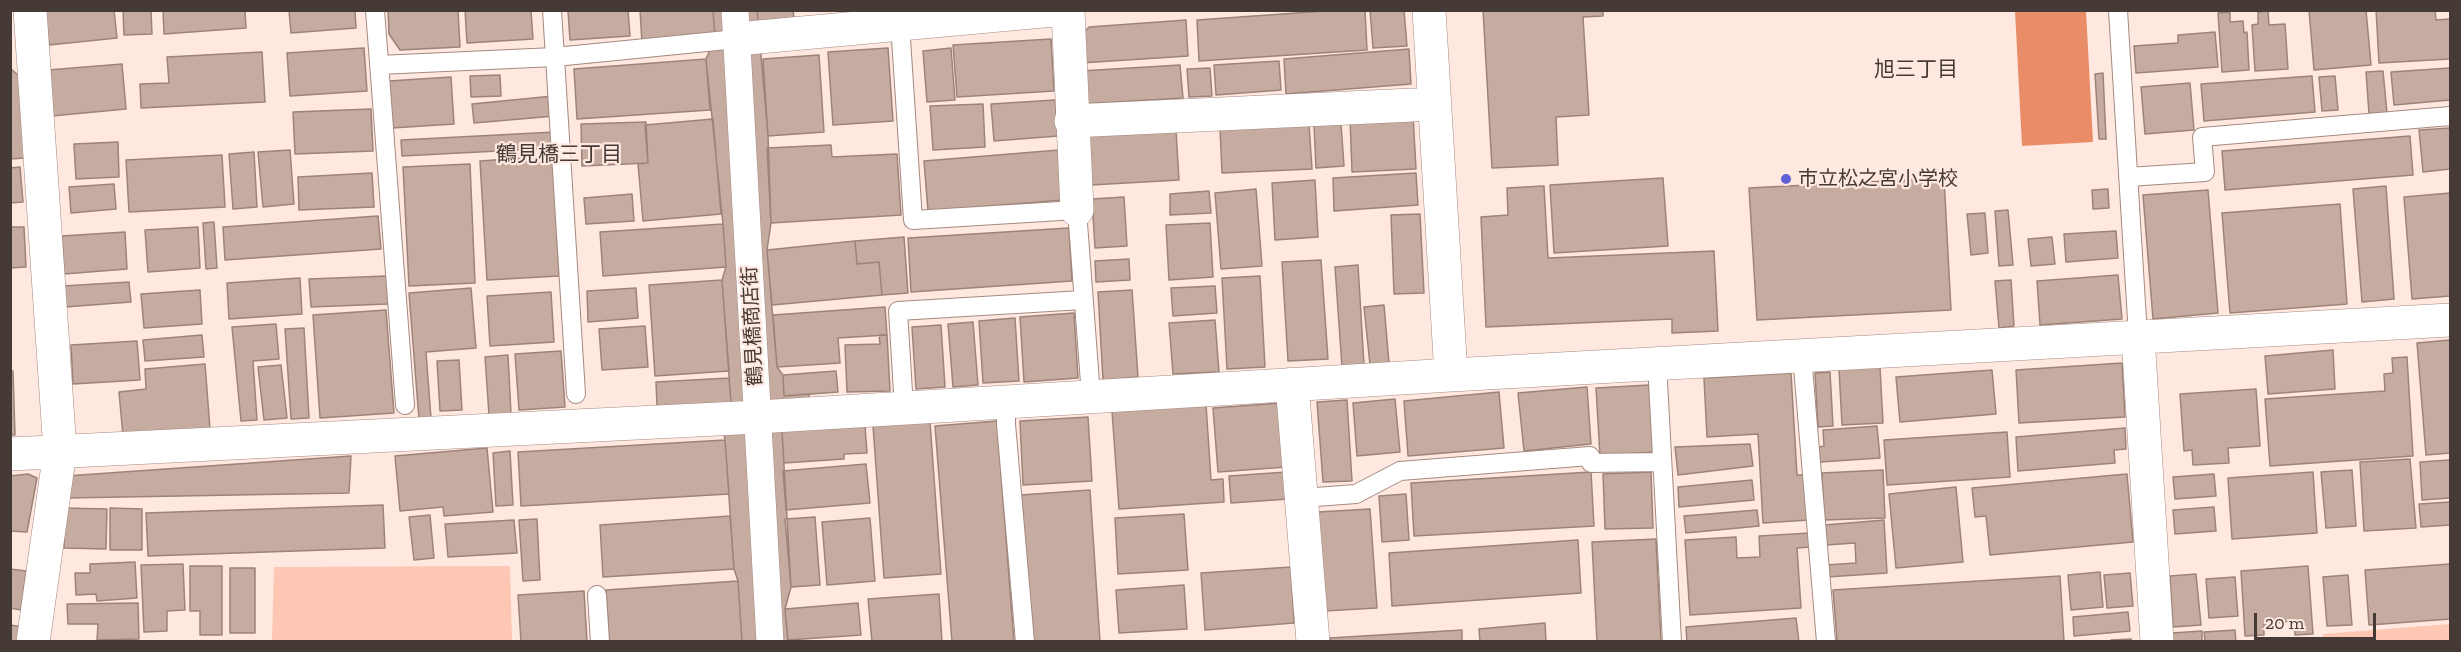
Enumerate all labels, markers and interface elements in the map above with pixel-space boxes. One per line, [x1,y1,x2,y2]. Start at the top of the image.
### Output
district label: 旭三丁目 [1874,57,1958,83]
district label: 鶴見橋三丁目 [496,142,622,168]
place label: 市立松之宮小学校 [1798,167,1958,191]
marker: 市立松之宮小学校 [1779,172,1793,186]
street label: 鶴見橋商店街 [738,265,768,387]
scale bar [2257,601,2378,639]
text: 20 m [2265,612,2304,634]

